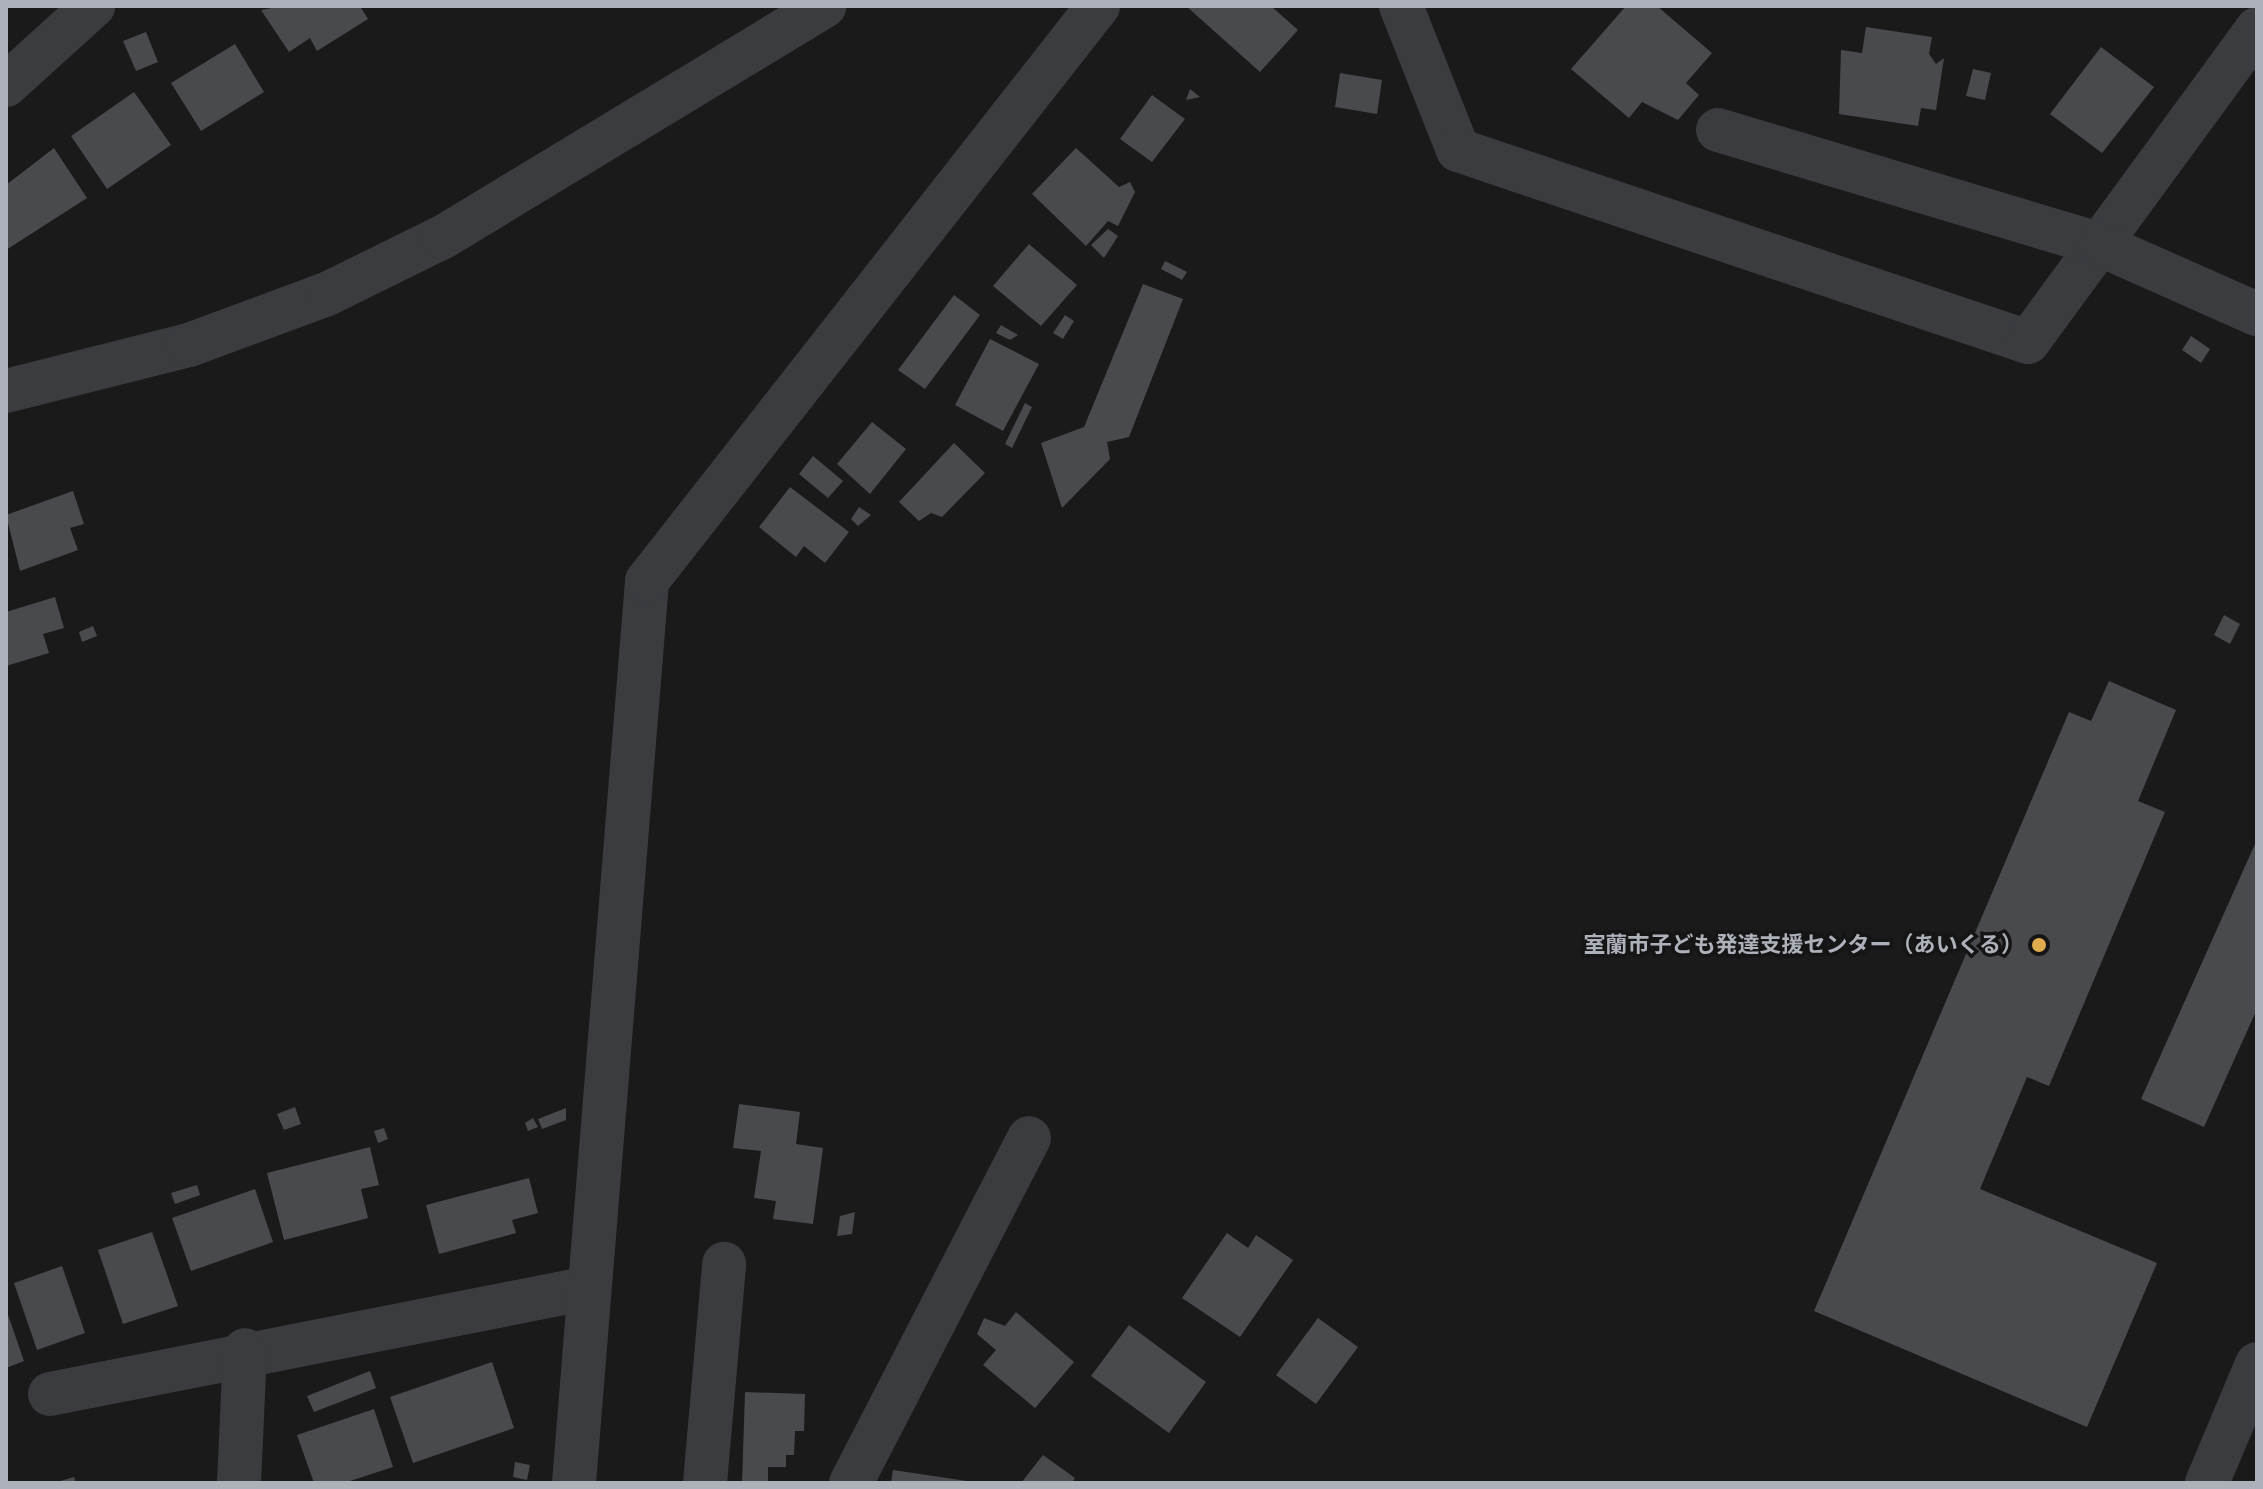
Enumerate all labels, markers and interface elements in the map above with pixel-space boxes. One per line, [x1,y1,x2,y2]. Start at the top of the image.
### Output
place label: 室蘭市子ども発達支援センター（あいくる） [1583,932,2023,958]
marker: 室蘭市子ども発達支援センター（あいくる） [2030,936,2048,954]

